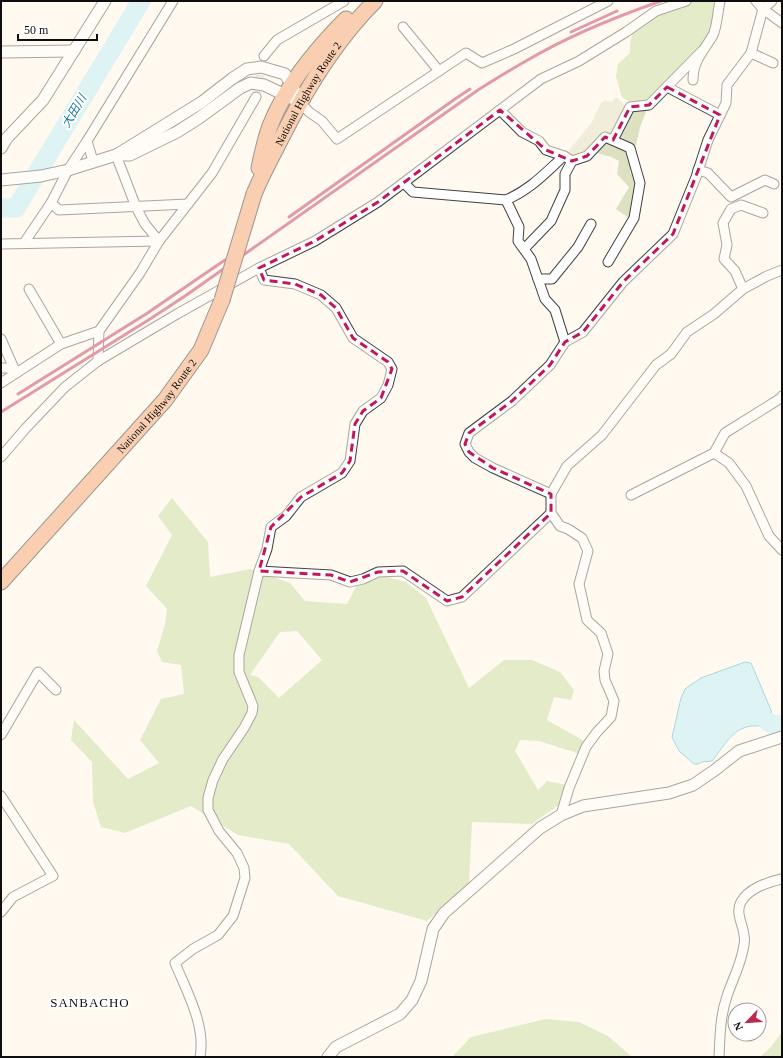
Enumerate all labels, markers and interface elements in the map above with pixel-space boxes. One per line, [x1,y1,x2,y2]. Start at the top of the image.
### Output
scale bar [18,16,97,42]
text: 50 m [24,23,49,37]
street label: National Highway Route 2 [273,40,343,148]
water label: 大田川 [59,90,90,130]
street label: National Highway Route 2 [114,357,199,455]
district label: SANBACHO [50,995,130,1010]
north arrow [727,1002,767,1042]
text: N [731,1020,745,1032]

